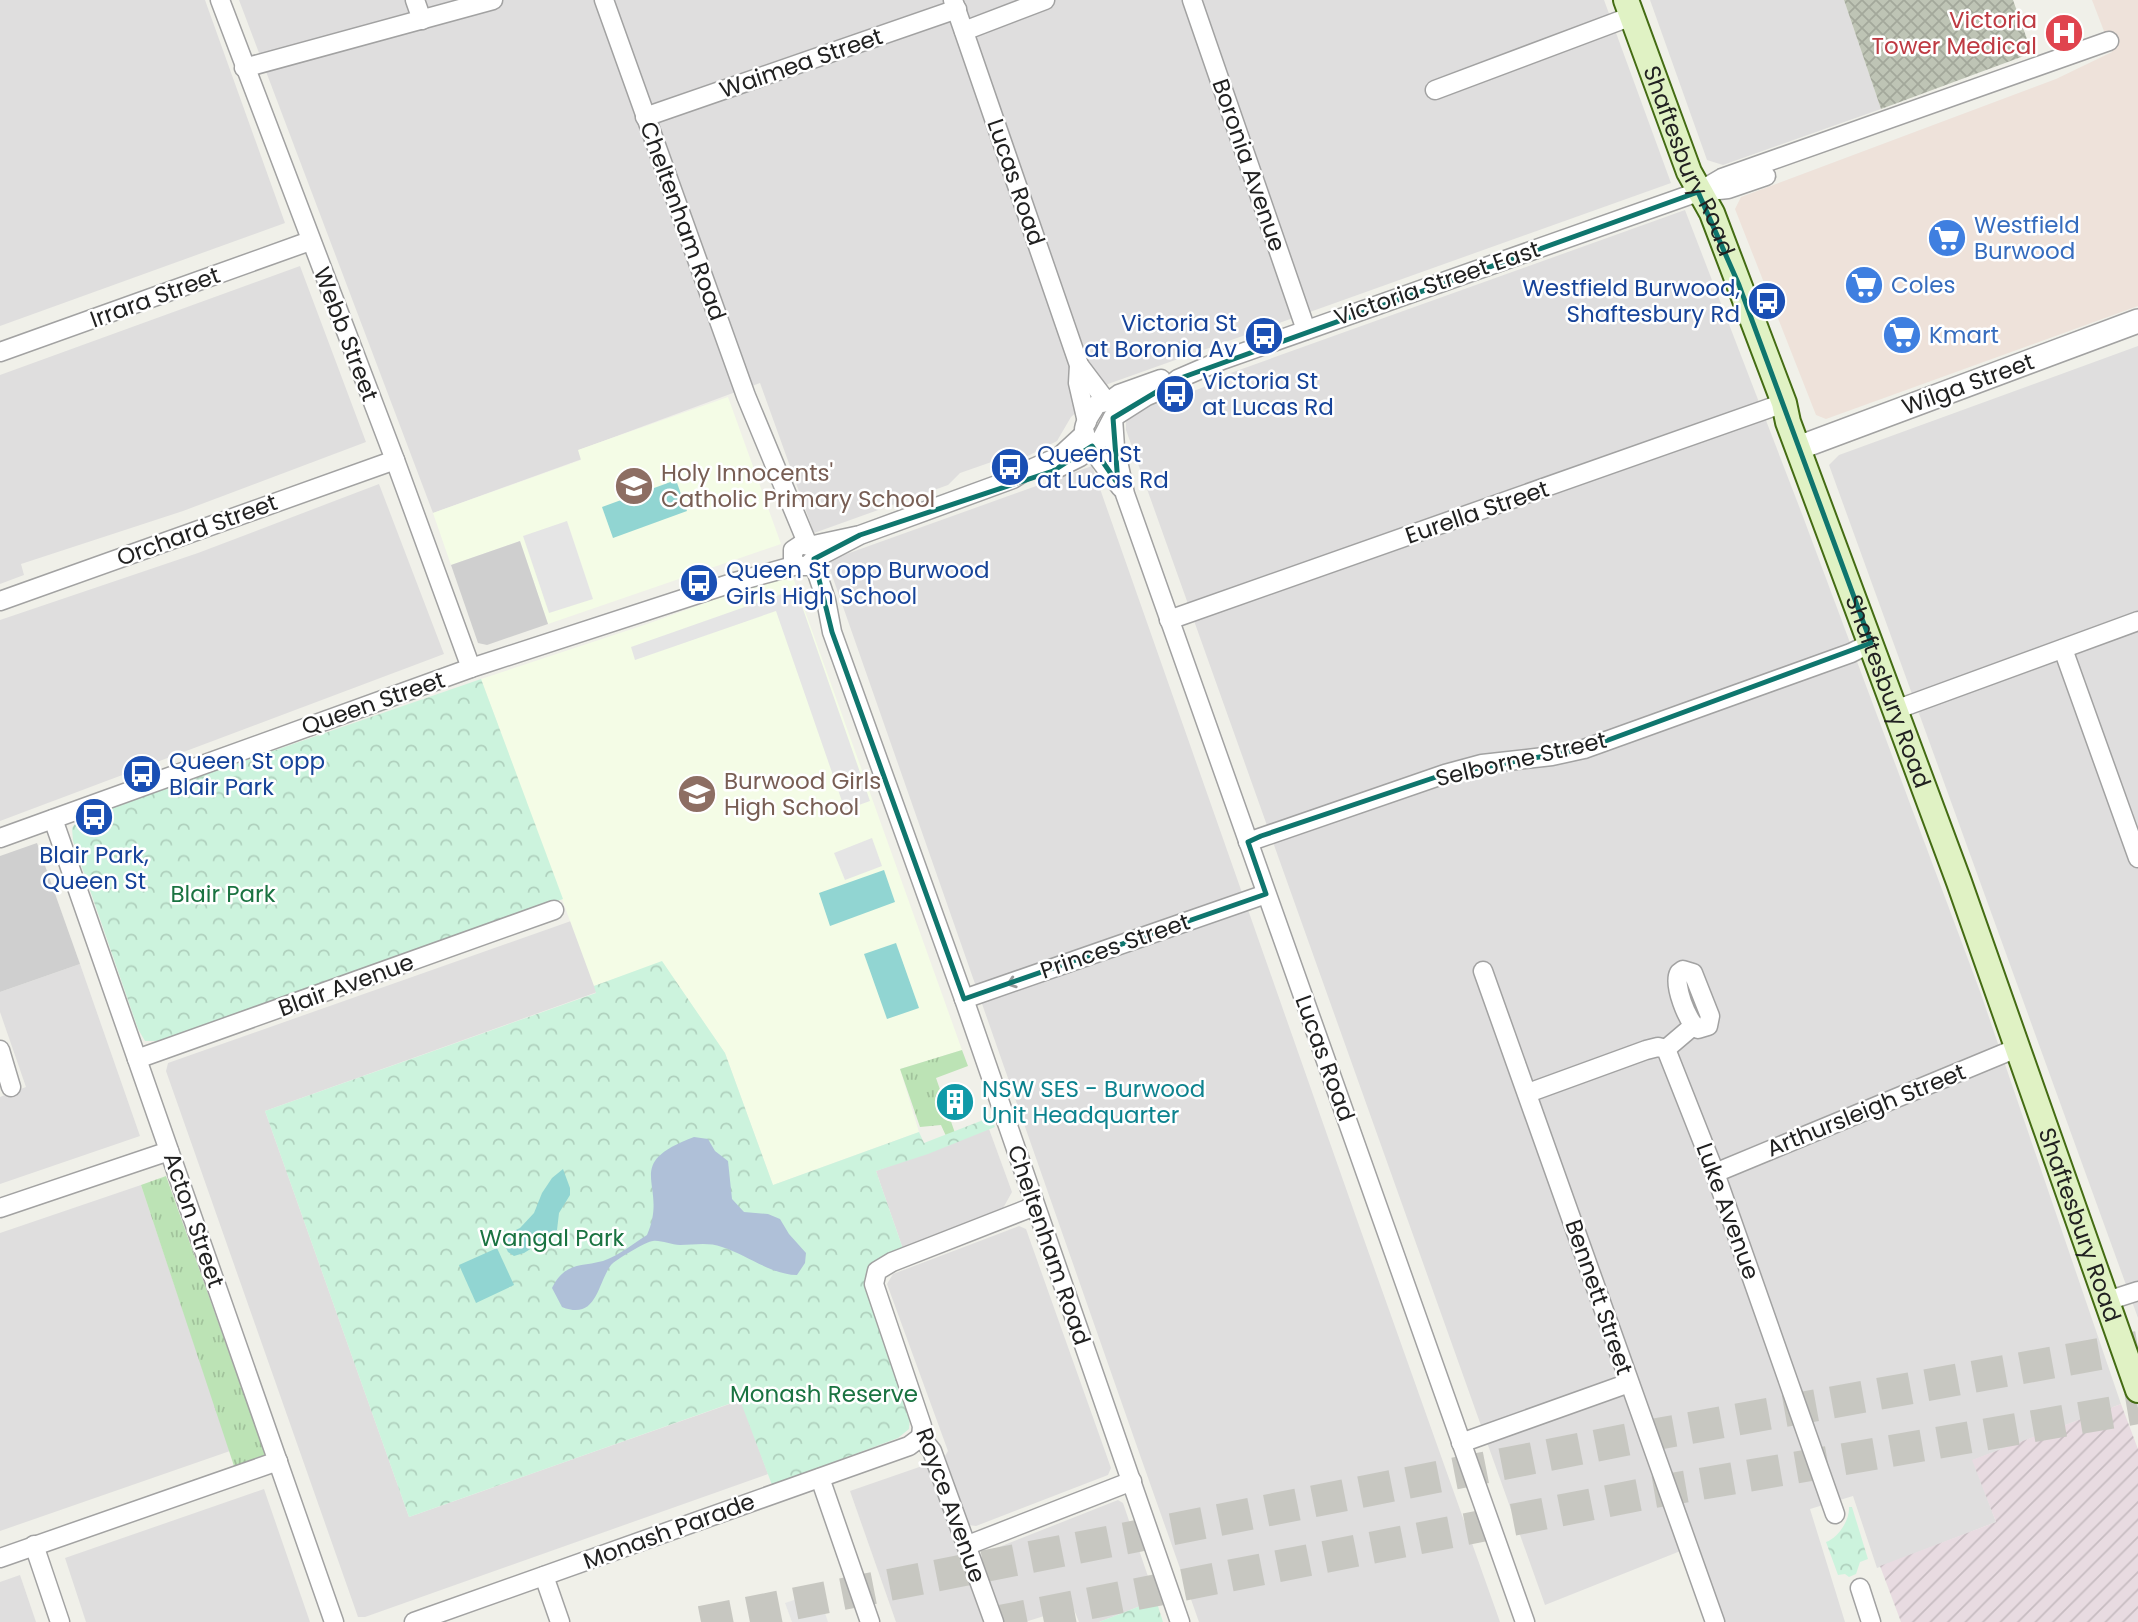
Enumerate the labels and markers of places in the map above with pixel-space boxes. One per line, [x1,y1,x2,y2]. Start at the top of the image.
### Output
place label: Victoria Tower Medical [1872,4,2037,62]
hospital icon: Victoria Tower Medical [2043,12,2085,54]
place label: Westfield Burwood [1974,209,2080,267]
supermarket icon: Westfield Burwood [1926,217,1968,259]
supermarket icon: Coles [1843,264,1885,306]
place label: Coles [1891,269,1955,301]
place label: Westfield Burwood, Shaftesbury Rd [1522,272,1740,330]
bus stop icon: Westfield Burwood, Shaftesbury Rd [1746,280,1788,322]
place label: Victoria St at Boronia Av [1084,307,1237,365]
supermarket icon: Kmart [1881,314,1923,356]
bus stop icon: Victoria St at Boronia Av [1243,315,1285,357]
place label: Kmart [1929,319,1999,351]
place label: Victoria St at Lucas Rd [1202,365,1334,423]
bus stop icon: Victoria St at Lucas Rd [1154,373,1196,415]
place label: Queen St at Lucas Rd [1037,438,1169,496]
bus stop icon: Queen St at Lucas Rd [989,446,1031,488]
place label: Holy Innocents' Catholic Primary School [661,457,935,515]
school or university icon: Holy Innocents' Catholic Primary School [613,465,655,507]
place label: Queen St opp Burwood Girls High School [726,554,989,612]
bus stop icon: Queen St opp Burwood Girls High School [678,562,720,604]
place label: Queen St opp Blair Park [169,745,325,803]
bus stop icon: Queen St opp Blair Park [121,753,163,795]
place label: Burwood Girls High School [724,765,881,823]
school or university icon: Burwood Girls High School [676,773,718,815]
bus stop icon: Blair Park, Queen St [73,796,115,838]
place label: Blair Park, Queen St [39,839,149,897]
place label: NSW SES - Burwood Unit Headquarter [982,1073,1205,1131]
building icon: NSW SES - Burwood Unit Headquarter [934,1081,976,1123]

